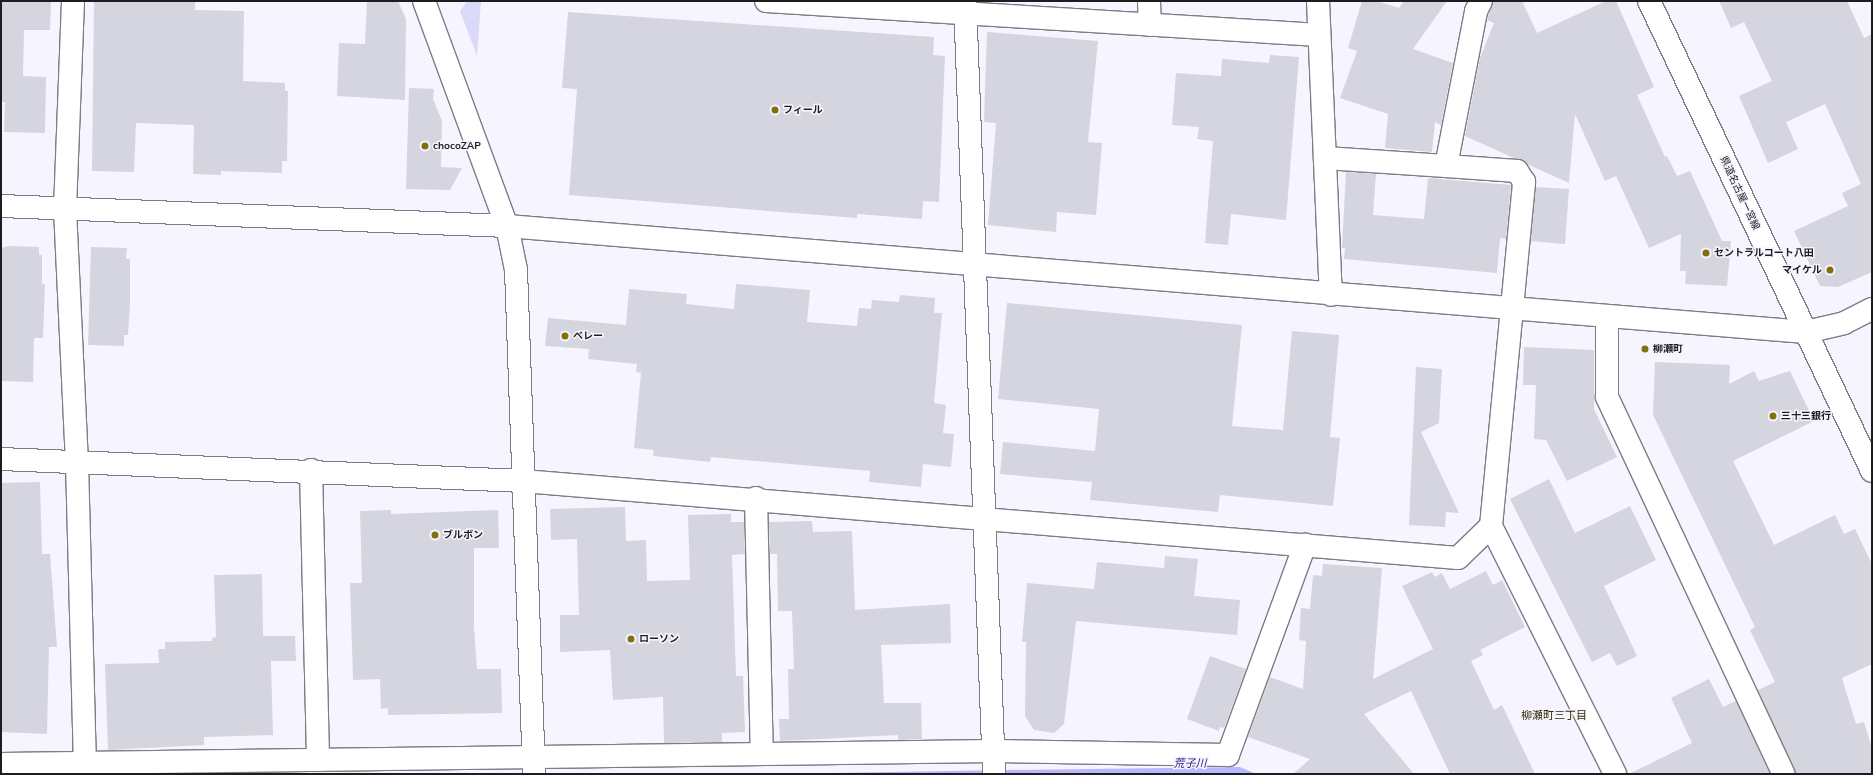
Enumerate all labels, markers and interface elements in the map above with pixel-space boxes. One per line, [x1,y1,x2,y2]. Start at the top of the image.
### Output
place label: フィール [783,104,823,116]
marker: フィール [770,105,780,115]
place label: chocoZAP [433,140,481,152]
marker: chocoZAP [420,141,430,151]
street label: 県道名古屋一宮線 [1718,154,1762,232]
place label: セントラルコート八田 [1714,247,1814,259]
marker: セントラルコート八田 [1701,248,1711,258]
place label: マイケル [1782,264,1822,276]
marker: マイケル [1825,265,1835,275]
place label: ベレー [573,330,603,342]
marker: ベレー [560,331,570,341]
place label: 柳瀬町 [1653,343,1683,355]
marker: 柳瀬町 [1640,344,1650,354]
place label: 三十三銀行 [1781,410,1831,422]
marker: 三十三銀行 [1768,411,1778,421]
place label: ブルボン [443,529,483,541]
marker: ブルボン [430,530,440,540]
place label: ローソン [639,633,679,645]
marker: ローソン [626,634,636,644]
district label: 柳瀬町三丁目 [1521,708,1587,722]
water label: 荒子川 [1174,756,1206,770]

